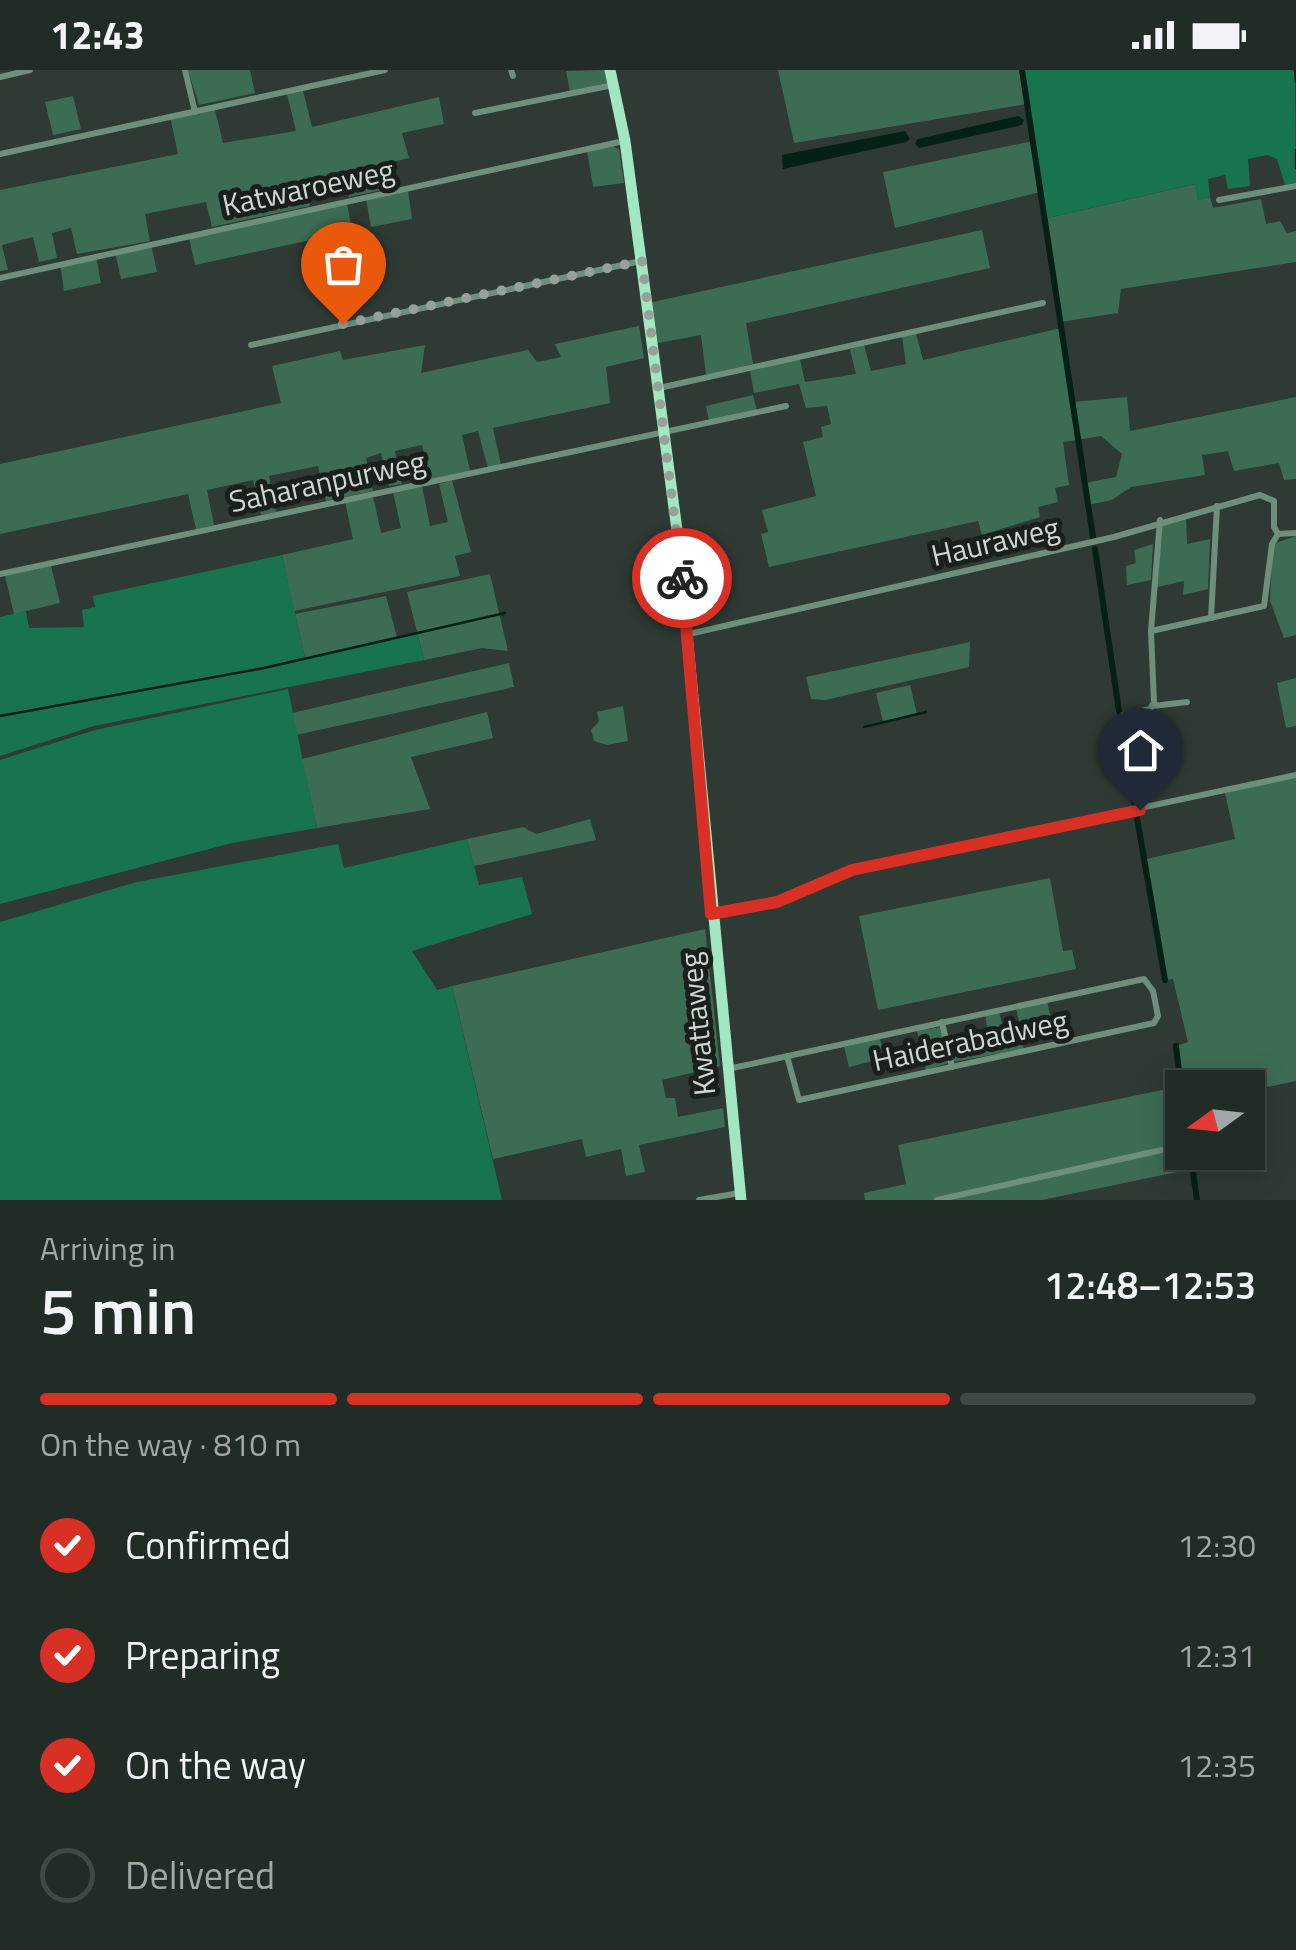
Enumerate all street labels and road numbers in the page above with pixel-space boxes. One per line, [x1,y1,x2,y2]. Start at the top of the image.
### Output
street label: Katwaroeweg [218,146,398,228]
street label: Saharanpurweg [225,438,429,524]
street label: Hauraweg [927,504,1063,578]
street label: Kwattaweg [667,950,727,1098]
street label: Haiderabadweg [868,997,1072,1083]

